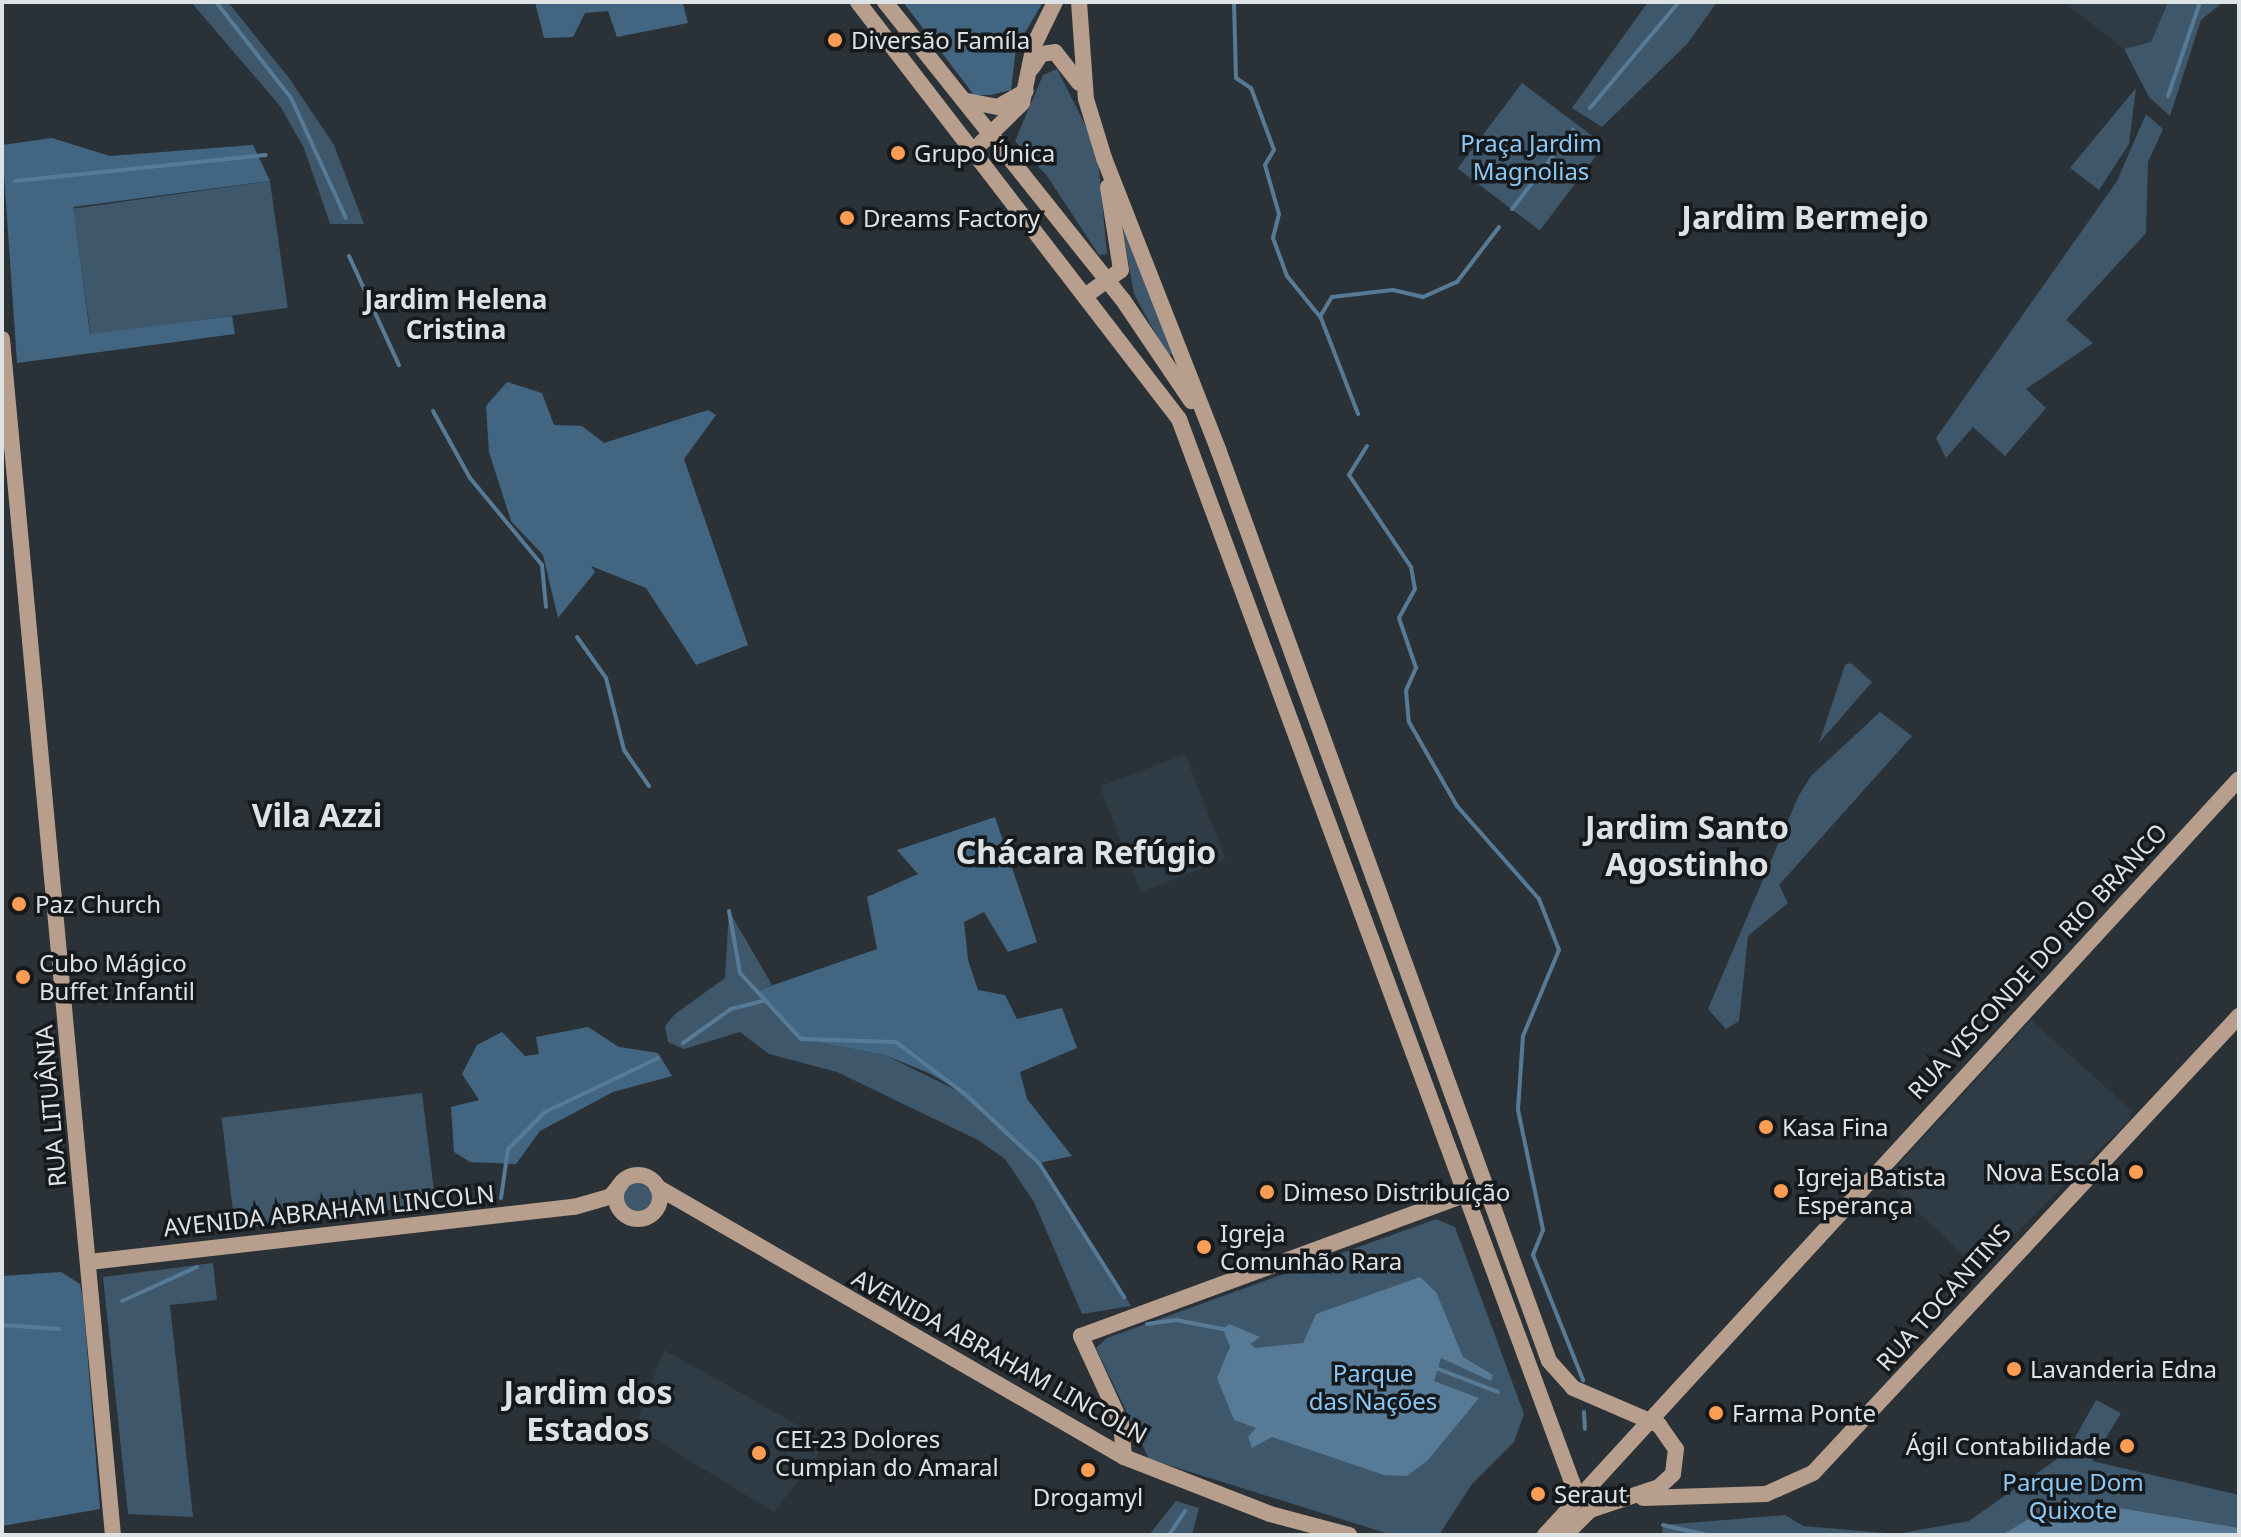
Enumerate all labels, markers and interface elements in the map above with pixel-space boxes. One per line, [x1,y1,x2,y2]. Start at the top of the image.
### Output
place label: Diversão Famíla [851,26,1030,54]
marker: Diversão Famíla [826,31,844,49]
park label: Praça Jardim Magnolias [1460,129,1602,185]
place label: Grupo Única [914,139,1055,167]
marker: Grupo Única [889,144,907,162]
district label: Jardim Bermejo [1681,198,1929,236]
place label: Dreams Factory [863,204,1040,232]
marker: Dreams Factory [838,209,856,227]
district label: Jardim Helena Cristina [365,284,547,346]
district label: Vila Azzi [252,796,382,834]
district label: Jardim Santo Agostinho [1585,809,1789,884]
street label: RUA VISCONDE DO RIO BRANCO [1902,817,2172,1105]
district label: Chácara Refúgio [956,833,1216,871]
place label: Paz Church [35,890,161,918]
marker: Paz Church [10,895,28,913]
place label: Cubo Mágico Buffet Infantil [39,949,195,1005]
marker: Cubo Mágico Buffet Infantil [14,968,32,986]
street label: RUA LITUÂNIA [29,1024,71,1188]
place label: Kasa Fina [1782,1113,1888,1141]
marker: Kasa Fina [1757,1118,1775,1136]
place label: Nova Escola [1985,1158,2120,1186]
place label: Igreja Batista Esperança [1797,1163,1946,1219]
marker: Nova Escola [2127,1163,2145,1181]
street label: AVENIDA ABRAHAM LINCOLN [162,1178,496,1242]
place label: Dimeso Distribuíção [1283,1178,1510,1206]
marker: Igreja Batista Esperança [1772,1182,1790,1200]
marker: Dimeso Distribuíção [1258,1183,1276,1201]
street label: RUA TOCANTINS [1870,1218,2016,1376]
place label: Igreja Comunhão Rara [1220,1219,1402,1275]
marker: Igreja Comunhão Rara [1195,1238,1213,1256]
street label: AVENIDA ABRAHAM LINCOLN [848,1263,1152,1449]
place label: Lavanderia Edna [2030,1355,2217,1383]
park label: Parque das Nações [1309,1359,1437,1415]
marker: Lavanderia Edna [2005,1360,2023,1378]
district label: Jardim dos Estados [503,1374,673,1449]
place label: Farma Ponte [1732,1399,1876,1427]
marker: Farma Ponte [1707,1404,1725,1422]
place label: CEI-23 Dolores Cumpian do Amaral [775,1425,999,1481]
place label: Ágil Contabilidade [1906,1432,2111,1460]
marker: Ágil Contabilidade [2118,1437,2136,1455]
marker: CEI-23 Dolores Cumpian do Amaral [750,1444,768,1462]
marker: Drogamyl [1079,1461,1097,1479]
park label: Parque Dom Quixote [2002,1468,2144,1524]
place label: Seraut [1554,1480,1627,1508]
place label: Drogamyl [1033,1483,1143,1511]
marker: Seraut [1529,1485,1547,1503]

